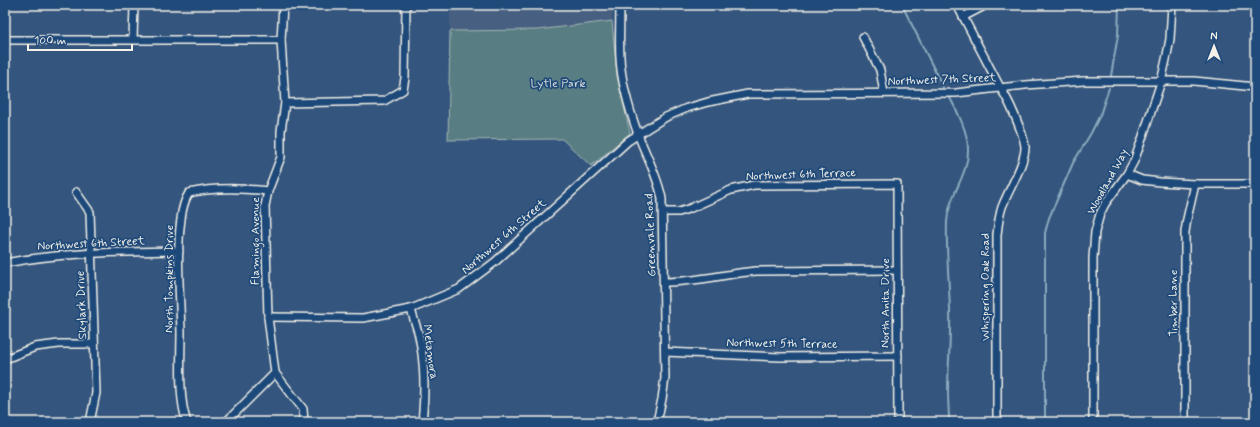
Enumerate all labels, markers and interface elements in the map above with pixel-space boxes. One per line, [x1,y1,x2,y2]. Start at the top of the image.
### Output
scale bar [28,26,132,52]
north arrow [1194,26,1234,66]
text: N [1210,30,1218,44]
text: 100 m [34,33,66,49]
street label: Northwest 7th Street [887,70,997,90]
park label: Lytle Park [530,76,586,92]
street label: Woodland Way [1083,146,1133,218]
street label: Northwest 6th Terrace [746,165,857,185]
street label: Greenvale Road [642,193,660,277]
street label: Northwest 6th Street [458,196,550,278]
street label: Flamingo Avenue [248,197,265,285]
street label: North Tompkins Drive [162,225,178,333]
street label: Northwest 6th Street [37,233,145,255]
street label: Whispering Oak Road [978,233,994,341]
street label: North Anita Drive [878,258,894,348]
street label: Skylark Drive [73,270,91,340]
street label: Timber Lane [1166,270,1182,336]
street label: Metamora [418,324,442,380]
street label: Northwest 5th Terrace [726,335,838,353]

